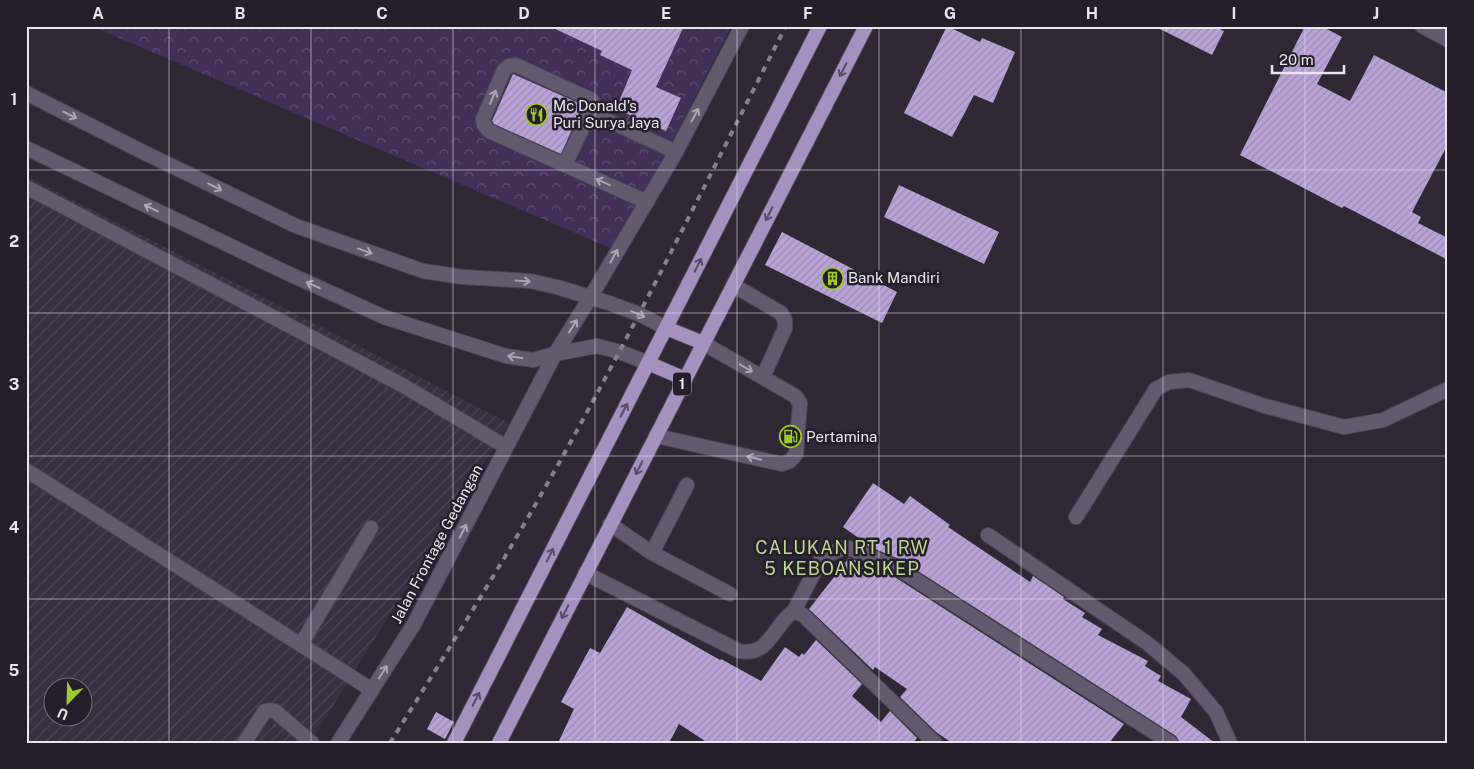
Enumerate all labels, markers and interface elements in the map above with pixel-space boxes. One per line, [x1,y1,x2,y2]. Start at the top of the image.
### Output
text: A [92,4,104,23]
text: B [235,4,246,23]
text: C [376,4,388,23]
text: D [518,4,530,23]
text: E [661,4,671,23]
text: F [803,4,813,23]
text: G [944,4,956,23]
text: H [1086,4,1098,23]
text: I [1232,4,1236,23]
text: J [1373,4,1379,23]
scale bar [1272,42,1344,74]
text: 20 m [1279,51,1314,68]
one-way arrow [838,62,848,77]
text: 1 [11,90,17,109]
one-way arrow [488,90,498,105]
place label: Mc Donald's Puri Surya Jaya [553,97,659,131]
restaurant icon: Mc Donald's Puri Surya Jaya [525,103,549,127]
one-way arrow [691,108,700,123]
one-way arrow [62,111,77,120]
one-way arrow [596,177,611,187]
one-way arrow [208,182,223,192]
one-way arrow [144,202,159,212]
one-way arrow [764,206,773,221]
text: 2 [9,232,19,251]
one-way arrow [356,247,372,256]
one-way arrow [609,248,619,263]
one-way arrow [694,258,703,273]
building icon: Bank Mandiri [820,266,844,290]
place label: Bank Mandiri [848,269,940,286]
one-way arrow [515,276,531,285]
one-way arrow [306,279,321,289]
one-way arrow [630,310,645,320]
one-way arrow [568,320,578,334]
one-way arrow [508,352,524,362]
one-way arrow [738,363,752,373]
road number: 1 [673,372,691,396]
text: 3 [9,375,19,394]
one-way arrow [620,403,629,418]
fuel station icon: Pertamina [778,425,802,449]
place label: Pertamina [806,428,877,445]
one-way arrow [747,453,763,462]
one-way arrow [634,460,643,475]
street label: Jalan Frontage Gedangan [387,461,486,626]
text: 4 [9,518,20,537]
one-way arrow [458,523,468,538]
district label: CALUKAN RT 1 RW 5 KEBOANSIKEP [755,537,929,579]
one-way arrow [545,547,555,562]
one-way arrow [560,605,570,620]
text: 5 [9,661,20,680]
one-way arrow [379,666,389,680]
north arrow [42,676,92,726]
one-way arrow [471,692,481,707]
text: U [55,705,71,723]

